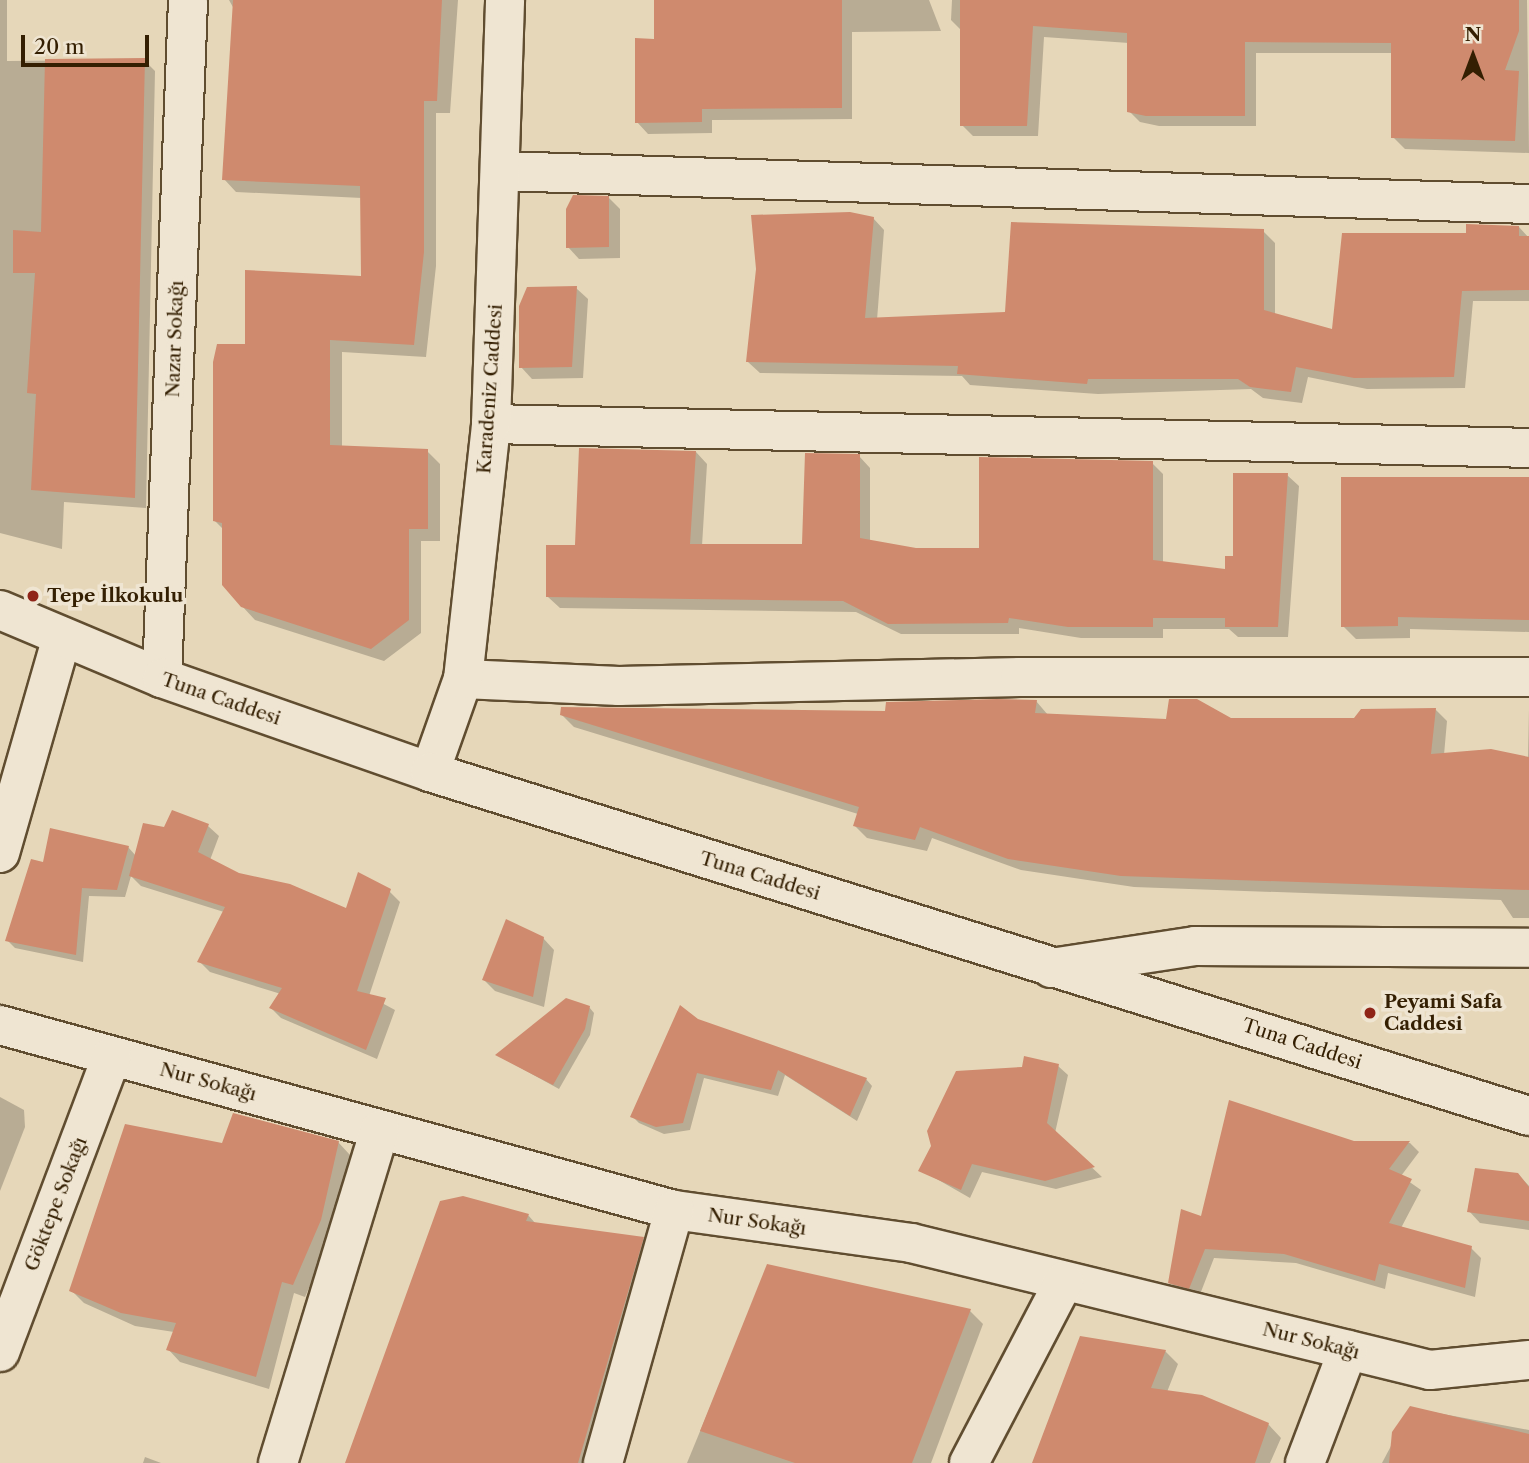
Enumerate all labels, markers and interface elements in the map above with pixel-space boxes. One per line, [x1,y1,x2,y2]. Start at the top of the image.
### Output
scale bar [24,21,152,65]
north arrow [1438,21,1508,91]
text: N [1465,23,1481,46]
text: 20 m [34,34,85,59]
street label: Nazar Sokağı [162,280,188,398]
street label: Karadeniz Caddesi [473,303,507,475]
place label: Tepe İlkokulu [47,585,183,607]
marker: Tepe İlkokulu [25,588,41,604]
street label: Tuna Caddesi [158,668,284,730]
street label: Tuna Caddesi [697,847,823,905]
place label: Peyami Safa Caddesi [1384,991,1502,1035]
marker: Peyami Safa Caddesi [1362,1005,1378,1021]
street label: Tuna Caddesi [1239,1014,1365,1074]
street label: Nur Sokağı [157,1058,259,1106]
street label: Göktepe Sokağı [20,1134,92,1274]
street label: Nur Sokağı [706,1204,808,1240]
street label: Nur Sokağı [1260,1318,1362,1364]

